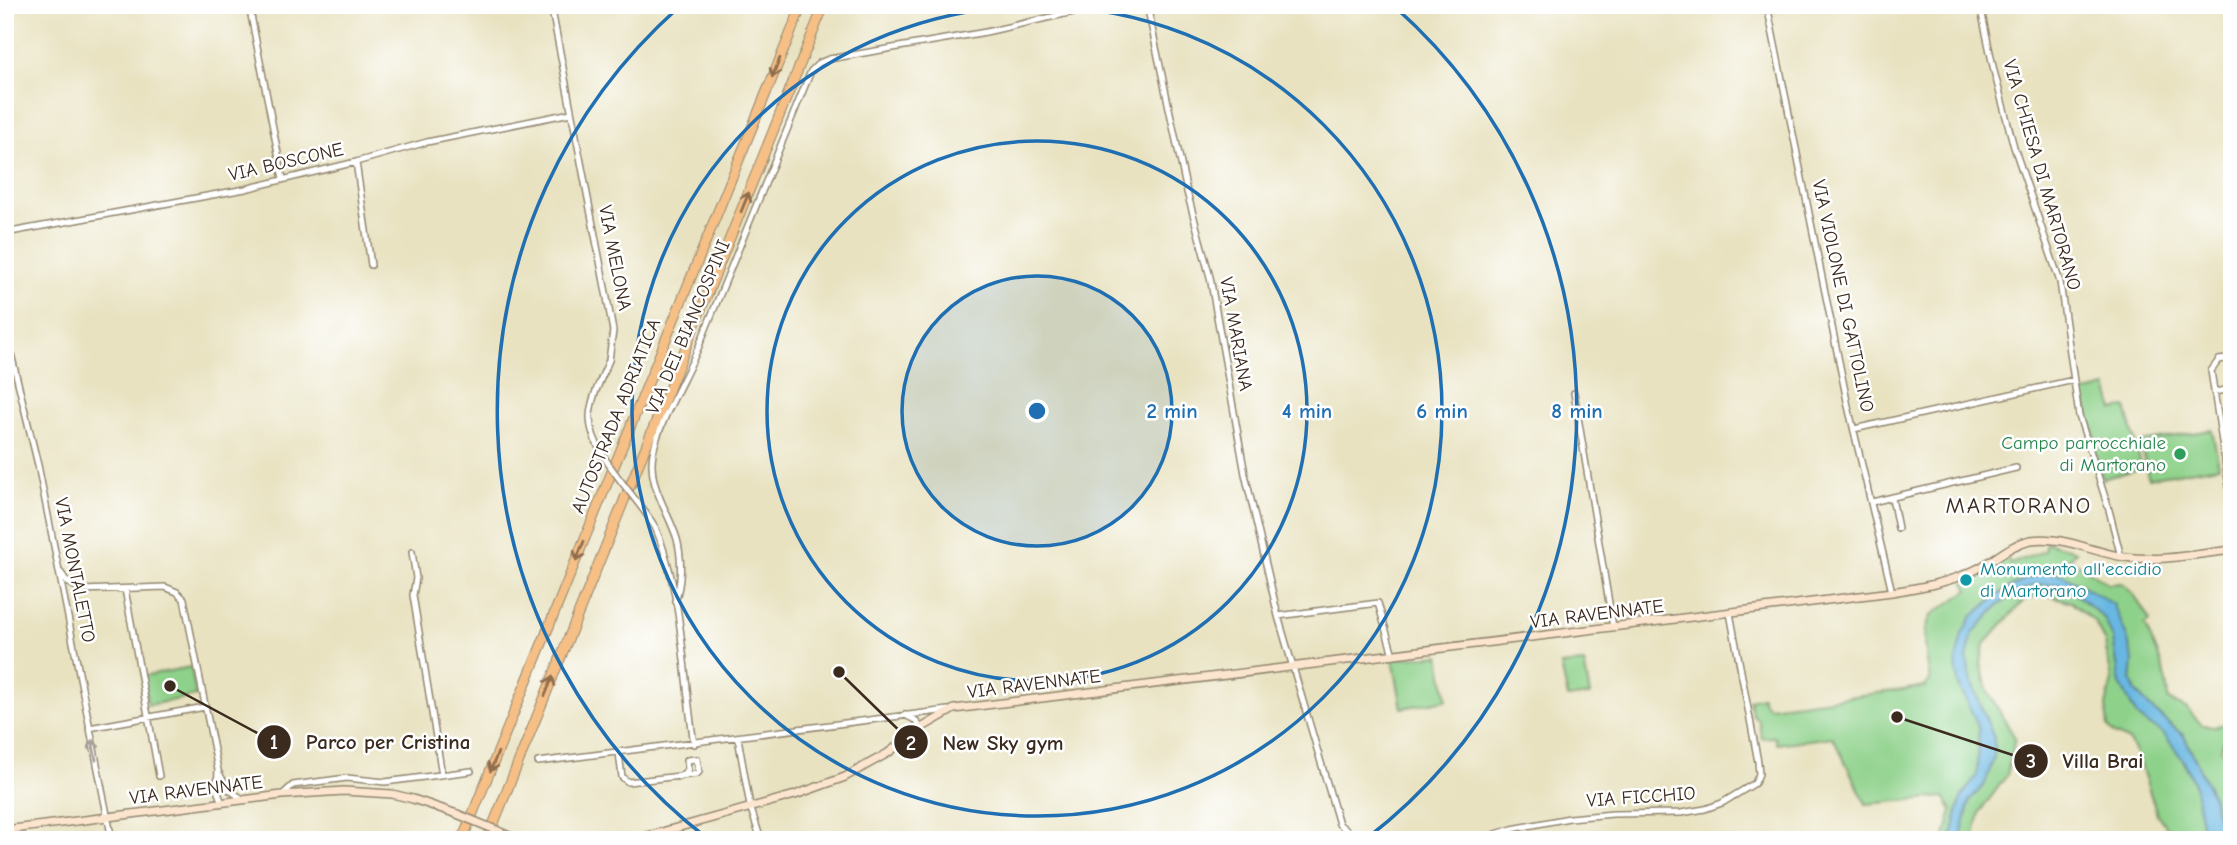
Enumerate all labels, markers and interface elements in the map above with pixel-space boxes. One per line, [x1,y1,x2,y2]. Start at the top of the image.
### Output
one-way arrow [769,57,782,79]
street label: VIA CHIESA DI MARTORANO [1999,57,2085,293]
street label: VIA BOSCONE [226,138,346,186]
street label: VIA VIOLONE DI GATTOLINO [1808,178,1878,414]
one-way arrow [739,192,752,214]
street label: VIA MELONA [594,203,636,313]
street label: VIA DEI BIANCOSPINI [641,236,735,418]
street label: VIA MARIANA [1215,275,1257,393]
street label: AUTOSTRADA ADRIATICA [567,315,665,517]
centre of rings [1025,399,1049,423]
text: 2 min [1146,399,1198,423]
text: 4 min [1282,399,1332,423]
text: 6 min [1416,399,1468,423]
text: 8 min [1551,399,1603,423]
place label: Campo parrocchiale di Martorano [2001,432,2166,476]
marker: Campo parrocchiale di Martorano [2172,446,2188,462]
district label: MARTORANO [1946,492,2092,519]
street label: VIA MONTALETTO [50,496,100,644]
one-way arrow [572,540,585,562]
place label: Monumento all'eccidio di Martorano [1980,558,2162,602]
marker: Monumento all'eccidio di Martorano [1958,572,1974,588]
street label: VIA RAVENNATE [1529,595,1665,633]
street label: VIA RAVENNATE [966,665,1102,703]
one-way arrow [544,675,557,697]
callout: Parco per Cristina [257,721,484,763]
callout: New Sky gym [893,721,1078,763]
text: 1 [270,730,278,754]
text: Parco per Cristina [306,730,470,754]
text: 2 [906,731,916,755]
text: New Sky gym [942,731,1064,755]
one-way arrow [86,739,100,762]
callout: Villa Brai [2013,740,2157,782]
text: 3 [2026,749,2036,773]
text: Villa Brai [2063,749,2143,773]
one-way arrow [486,751,499,772]
street label: VIA RAVENNATE [128,771,264,809]
street label: VIA FICCHIO [1586,782,1696,812]

